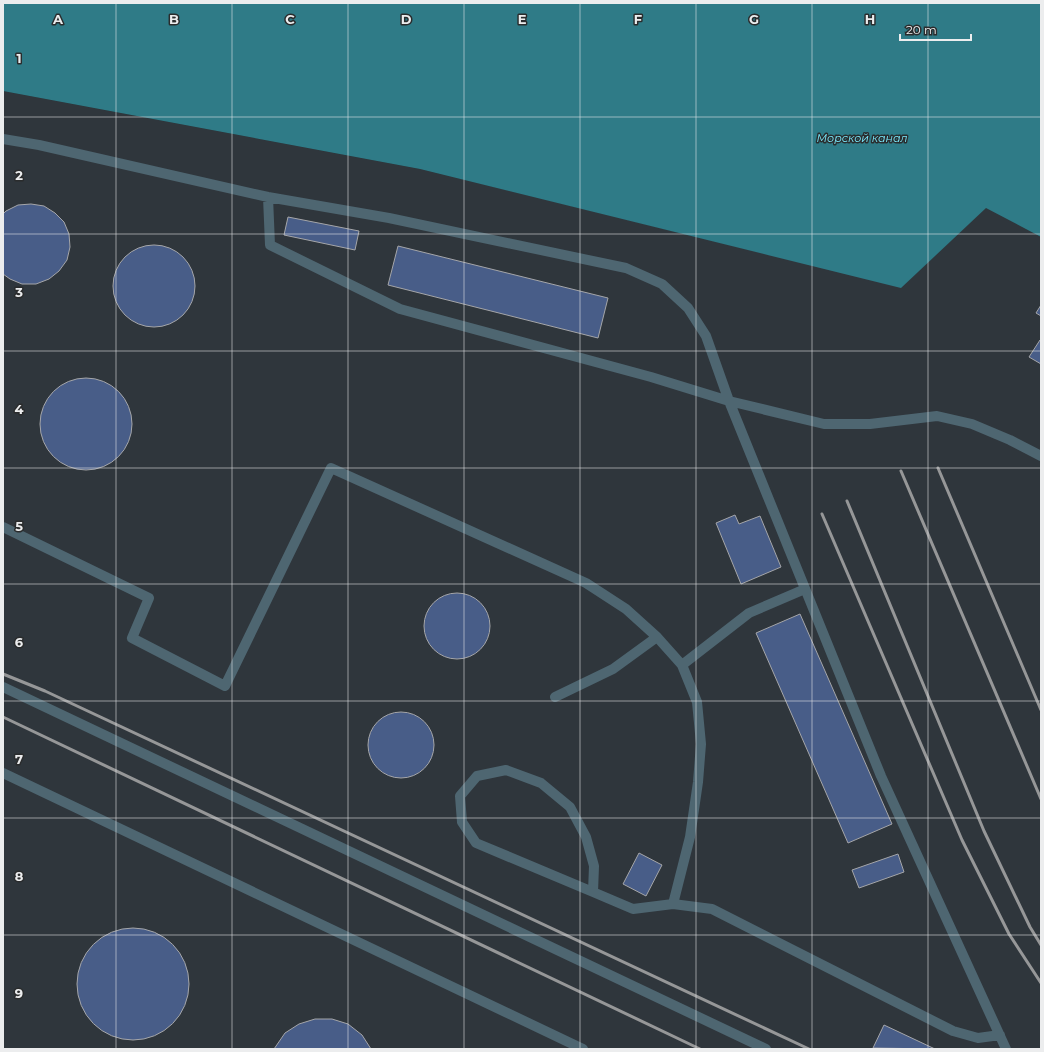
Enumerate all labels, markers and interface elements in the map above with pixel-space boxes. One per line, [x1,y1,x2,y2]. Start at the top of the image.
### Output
text: A [52,11,64,27]
text: B [169,11,179,27]
text: C [285,11,295,27]
text: D [401,11,412,27]
text: E [518,11,527,27]
text: F [634,11,642,27]
text: G [749,11,759,27]
text: H [865,11,875,27]
scale bar [900,16,971,42]
text: 20 m [906,22,937,37]
text: 1 [16,50,22,66]
water label: Морской канал [817,131,908,145]
text: 2 [15,167,23,183]
text: 3 [14,284,23,300]
text: 4 [15,401,24,417]
text: 5 [15,518,23,534]
text: 6 [15,634,24,650]
text: 7 [15,751,23,767]
text: 8 [15,868,24,884]
text: 9 [15,985,23,1001]

